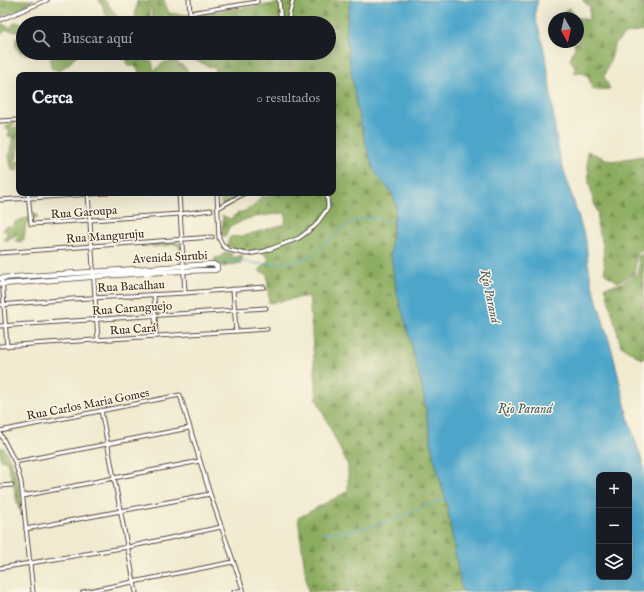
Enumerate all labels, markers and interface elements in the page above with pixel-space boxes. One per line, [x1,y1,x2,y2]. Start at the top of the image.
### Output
north arrow [548,12,584,48]
search box [16,16,336,60]
icon: search [30,27,52,49]
text: Buscar aquí [62,29,132,48]
text: Cerca [32,88,73,109]
text: 0 resultados [257,90,320,107]
street label: Rua Garoupa [50,203,119,223]
street label: Rua Manguruju [65,226,145,247]
street label: Avenida Surubi [131,248,208,267]
water label: Río Paraná [476,268,504,326]
street label: Rua Bacalhau [97,277,165,296]
street label: Rua Caranguejo [91,298,173,319]
street label: Rua Cará [109,320,158,339]
street label: Rua Carlos Maria Gomes [25,385,151,424]
water label: Rio Paraná [498,401,553,418]
map controls [596,472,632,580]
button: + [596,472,632,508]
button: − [596,508,632,544]
button: layers [596,544,632,580]

